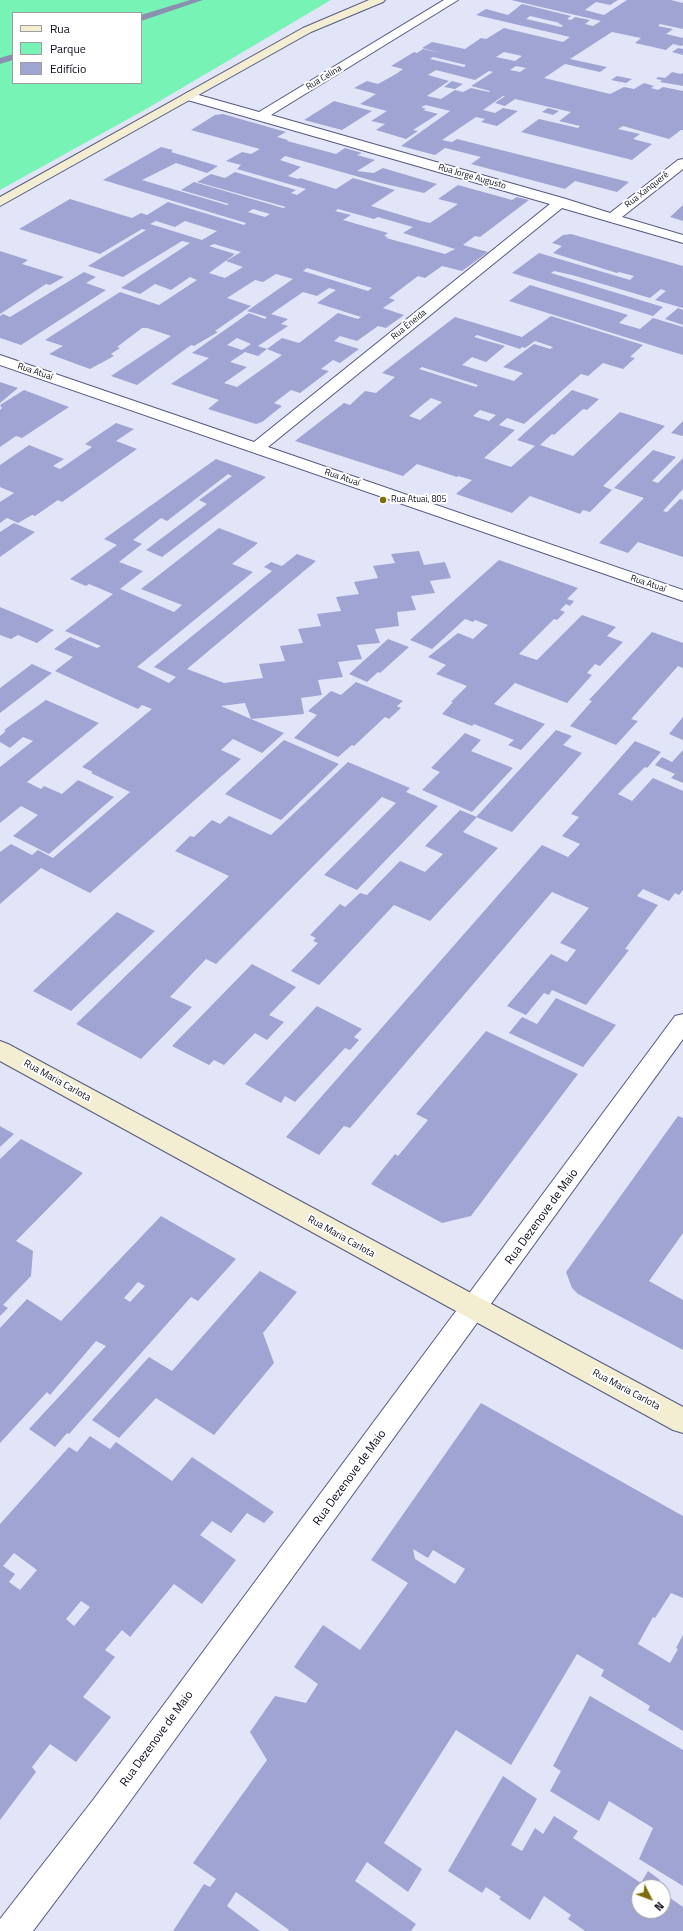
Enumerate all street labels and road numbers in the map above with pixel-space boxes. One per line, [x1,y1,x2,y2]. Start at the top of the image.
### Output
street label: Rua Celina [304,63,344,93]
street label: Rua Jorge Augusto [437,162,507,192]
street label: Rua Xanquerê [623,169,671,211]
street label: Rua Êneida [389,307,429,343]
street label: Rua Atuaí [16,361,54,383]
street label: Rua Atuaí [323,467,361,489]
street label: Rua Atuaí [629,573,667,595]
street label: Rua Maria Carlota [21,1058,93,1104]
street label: Rua Dezenove de Maio [502,1166,582,1268]
street label: Rua Maria Carlota [305,1214,377,1260]
street label: Rua Maria Carlota [590,1367,662,1413]
street label: Rua Dezenove de Maio [310,1427,390,1529]
street label: Rua Dezenove de Maio [117,1688,197,1790]

